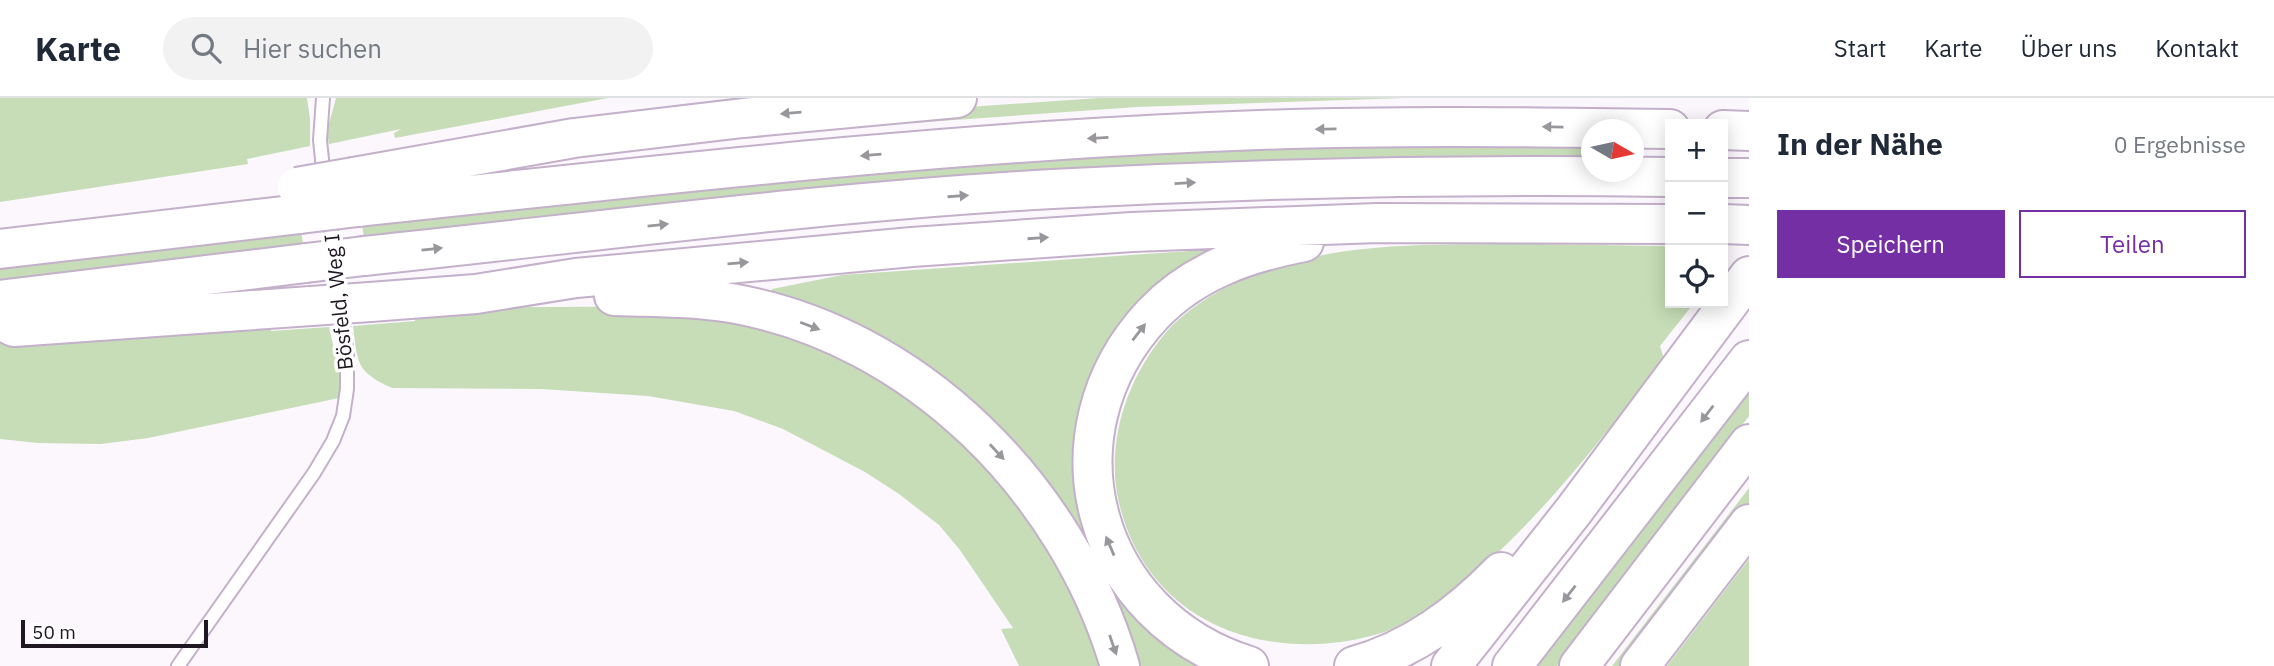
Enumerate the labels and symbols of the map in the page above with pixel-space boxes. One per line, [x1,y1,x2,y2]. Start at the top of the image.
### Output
one-way arrow [780,108,802,119]
north arrow [1581,119,1644,182]
one-way arrow [1542,122,1564,133]
one-way arrow [1314,123,1336,135]
one-way arrow [1087,133,1109,144]
one-way arrow [860,150,882,161]
one-way arrow [1174,178,1196,189]
one-way arrow [947,190,969,201]
one-way arrow [648,219,670,230]
one-way arrow [1027,232,1049,243]
street label: Bösfeld, Weg I [317,233,359,371]
one-way arrow [421,243,443,254]
one-way arrow [727,257,749,268]
one-way arrow [799,320,820,331]
one-way arrow [1132,323,1147,341]
one-way arrow [1700,404,1715,422]
one-way arrow [989,443,1005,461]
one-way arrow [1105,535,1116,556]
one-way arrow [1562,585,1576,603]
scale bar [21,617,208,649]
one-way arrow [1108,635,1119,656]

